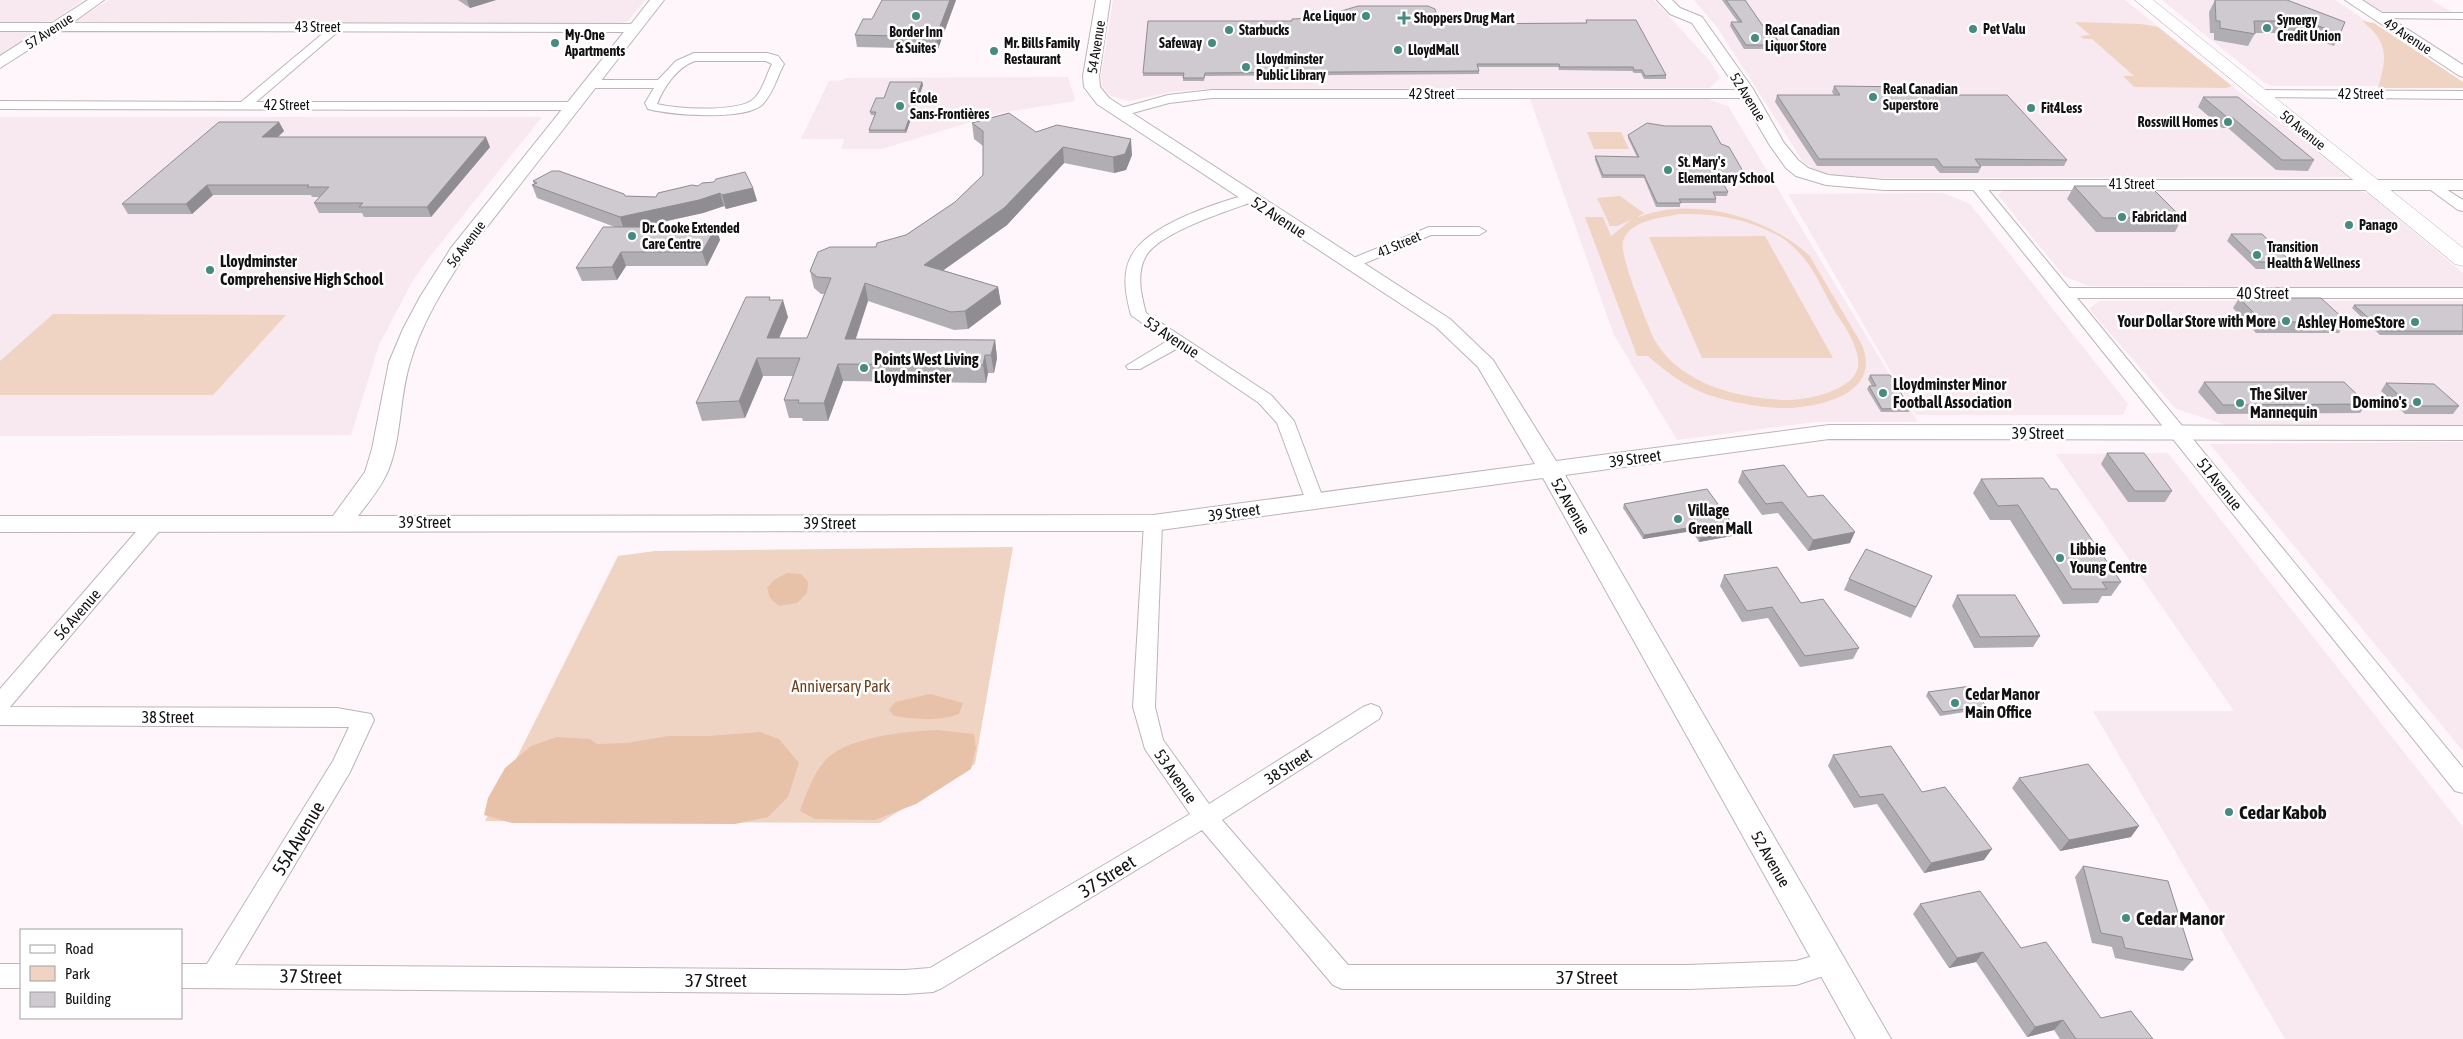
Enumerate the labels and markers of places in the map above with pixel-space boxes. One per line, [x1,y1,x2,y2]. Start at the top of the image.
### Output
place label: Ace Liquor [1302,8,1357,24]
marker: Border Inn & Suites [910,10,922,22]
marker: Ace Liquor [1360,10,1372,22]
place label: Shoppers Drug Mart [1414,10,1514,26]
marker: Shoppers Drug Mart [1398,12,1410,24]
place label: Synergy Credit Union [2277,12,2341,44]
place label: Pet Valu [1983,21,2026,37]
place label: Starbucks [1239,22,1289,38]
place label: Real Canadian Liquor Store [1765,22,1840,54]
marker: Synergy Credit Union [2261,22,2273,34]
marker: Pet Valu [1967,23,1979,35]
place label: Border Inn & Suites [889,24,943,56]
marker: Starbucks [1223,24,1235,36]
place label: My-One Apartments [564,27,625,59]
marker: Real Canadian Liquor Store [1749,32,1761,44]
place label: Mr. Bills Family Restaurant [1004,35,1080,67]
place label: Safeway [1159,35,1202,51]
marker: My-One Apartments [549,37,561,49]
marker: Safeway [1206,37,1218,49]
place label: LloydMall [1408,42,1459,58]
marker: LloydMall [1392,44,1404,56]
marker: Mr. Bills Family Restaurant [988,45,1000,57]
place label: Lloydminster Public Library [1256,51,1326,83]
marker: Lloydminster Public Library [1240,61,1252,73]
place label: Real Canadian Superstore [1883,81,1958,113]
place label: École Sans-Frontières [910,90,990,122]
marker: Real Canadian Superstore [1867,91,1879,103]
marker: École Sans-Frontières [894,100,906,112]
place label: Fit4Less [2041,100,2082,116]
marker: Fit4Less [2025,102,2037,114]
place label: Rosswill Homes [2138,114,2218,130]
marker: Rosswill Homes [2222,116,2234,128]
place label: St. Mary's Elementary School [1678,154,1774,186]
marker: St. Mary's Elementary School [1662,164,1674,176]
place label: Fabricland [2132,209,2187,225]
marker: Fabricland [2116,211,2128,223]
place label: Panago [2359,217,2398,233]
marker: Panago [2343,219,2355,231]
place label: Dr. Cooke Extended Care Centre [642,220,740,252]
marker: Dr. Cooke Extended Care Centre [626,230,638,242]
place label: Transition Health & Wellness [2267,239,2360,271]
marker: Transition Health & Wellness [2251,249,2263,261]
place label: Lloydminster Comprehensive High School [220,252,384,288]
marker: Lloydminster Comprehensive High School [204,264,216,276]
place label: Your Dollar Store with More [2116,312,2276,330]
place label: Ashley HomeStore [2297,313,2405,331]
marker: Your Dollar Store with More [2280,315,2292,327]
marker: Ashley HomeStore [2409,316,2421,328]
place label: Points West Living Lloydminster [874,350,979,386]
marker: Points West Living Lloydminster [858,362,870,374]
place label: Lloydminster Minor Football Association [1893,375,2012,411]
place label: The Silver Mannequin [2250,385,2318,421]
marker: Lloydminster Minor Football Association [1877,387,1889,399]
place label: Domino's [2352,393,2407,411]
marker: Domino's [2411,396,2423,408]
marker: The Silver Mannequin [2234,397,2246,409]
place label: Village Green Mall [1687,501,1753,537]
marker: Village Green Mall [1672,513,1684,525]
place label: Libbie Young Centre [2069,540,2147,576]
marker: Libbie Young Centre [2054,552,2066,564]
place label: Cedar Manor Main Office [1965,685,2040,721]
marker: Cedar Manor Main Office [1949,697,1961,709]
place label: Cedar Kabob [2239,801,2327,823]
marker: Cedar Kabob [2223,806,2235,818]
place label: Cedar Manor [2136,907,2225,929]
marker: Cedar Manor [2120,912,2132,924]

